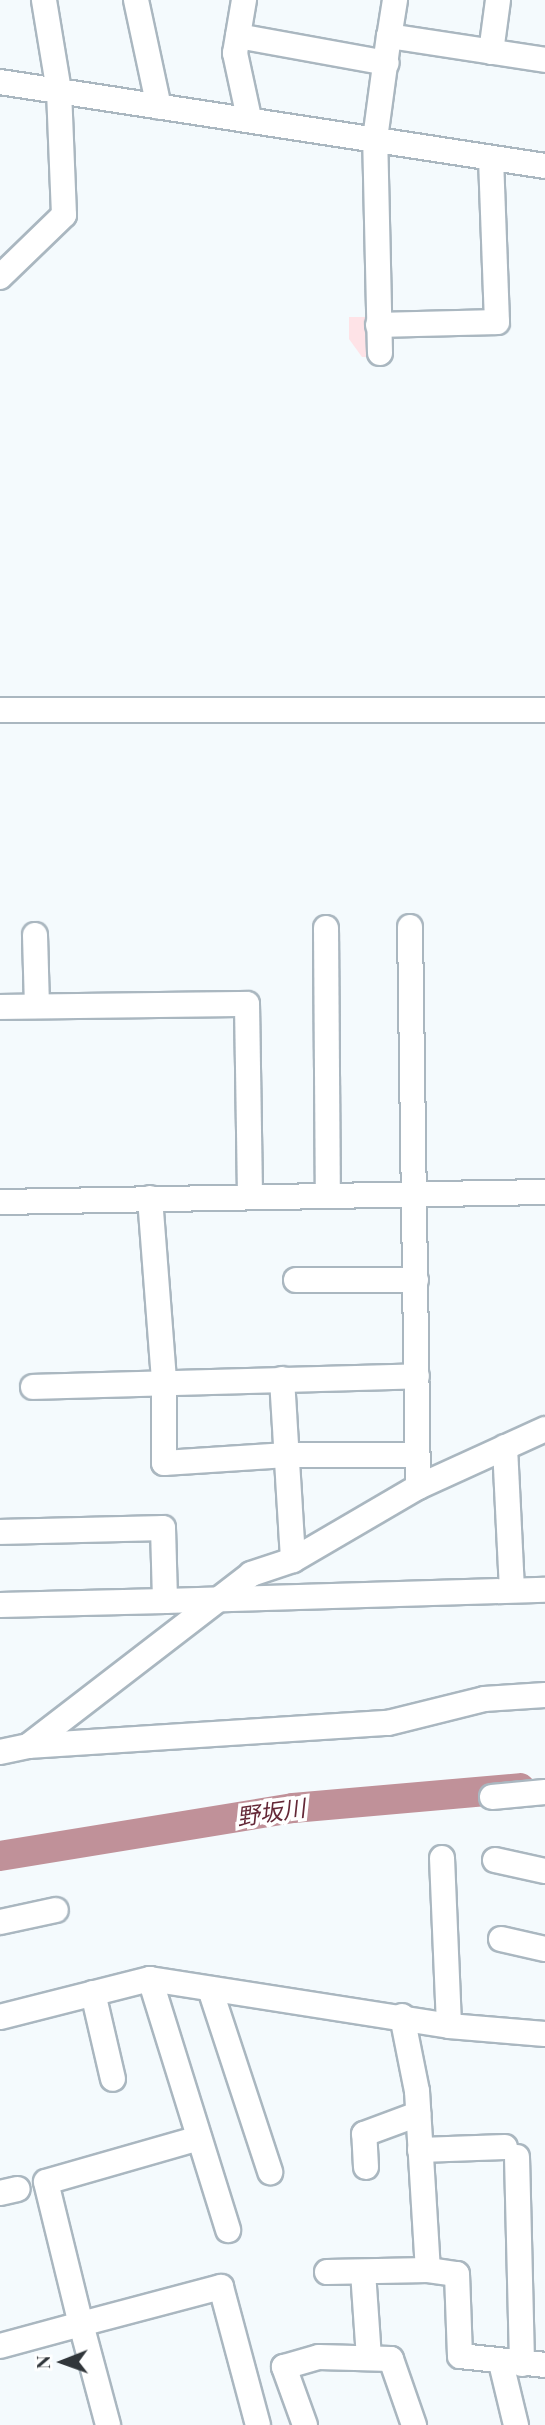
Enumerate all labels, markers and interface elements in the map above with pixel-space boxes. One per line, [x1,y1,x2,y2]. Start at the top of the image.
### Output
water label: 野坂川 [235,1794,307,1830]
north arrow [28,2327,98,2397]
text: N [29,2355,55,2369]

